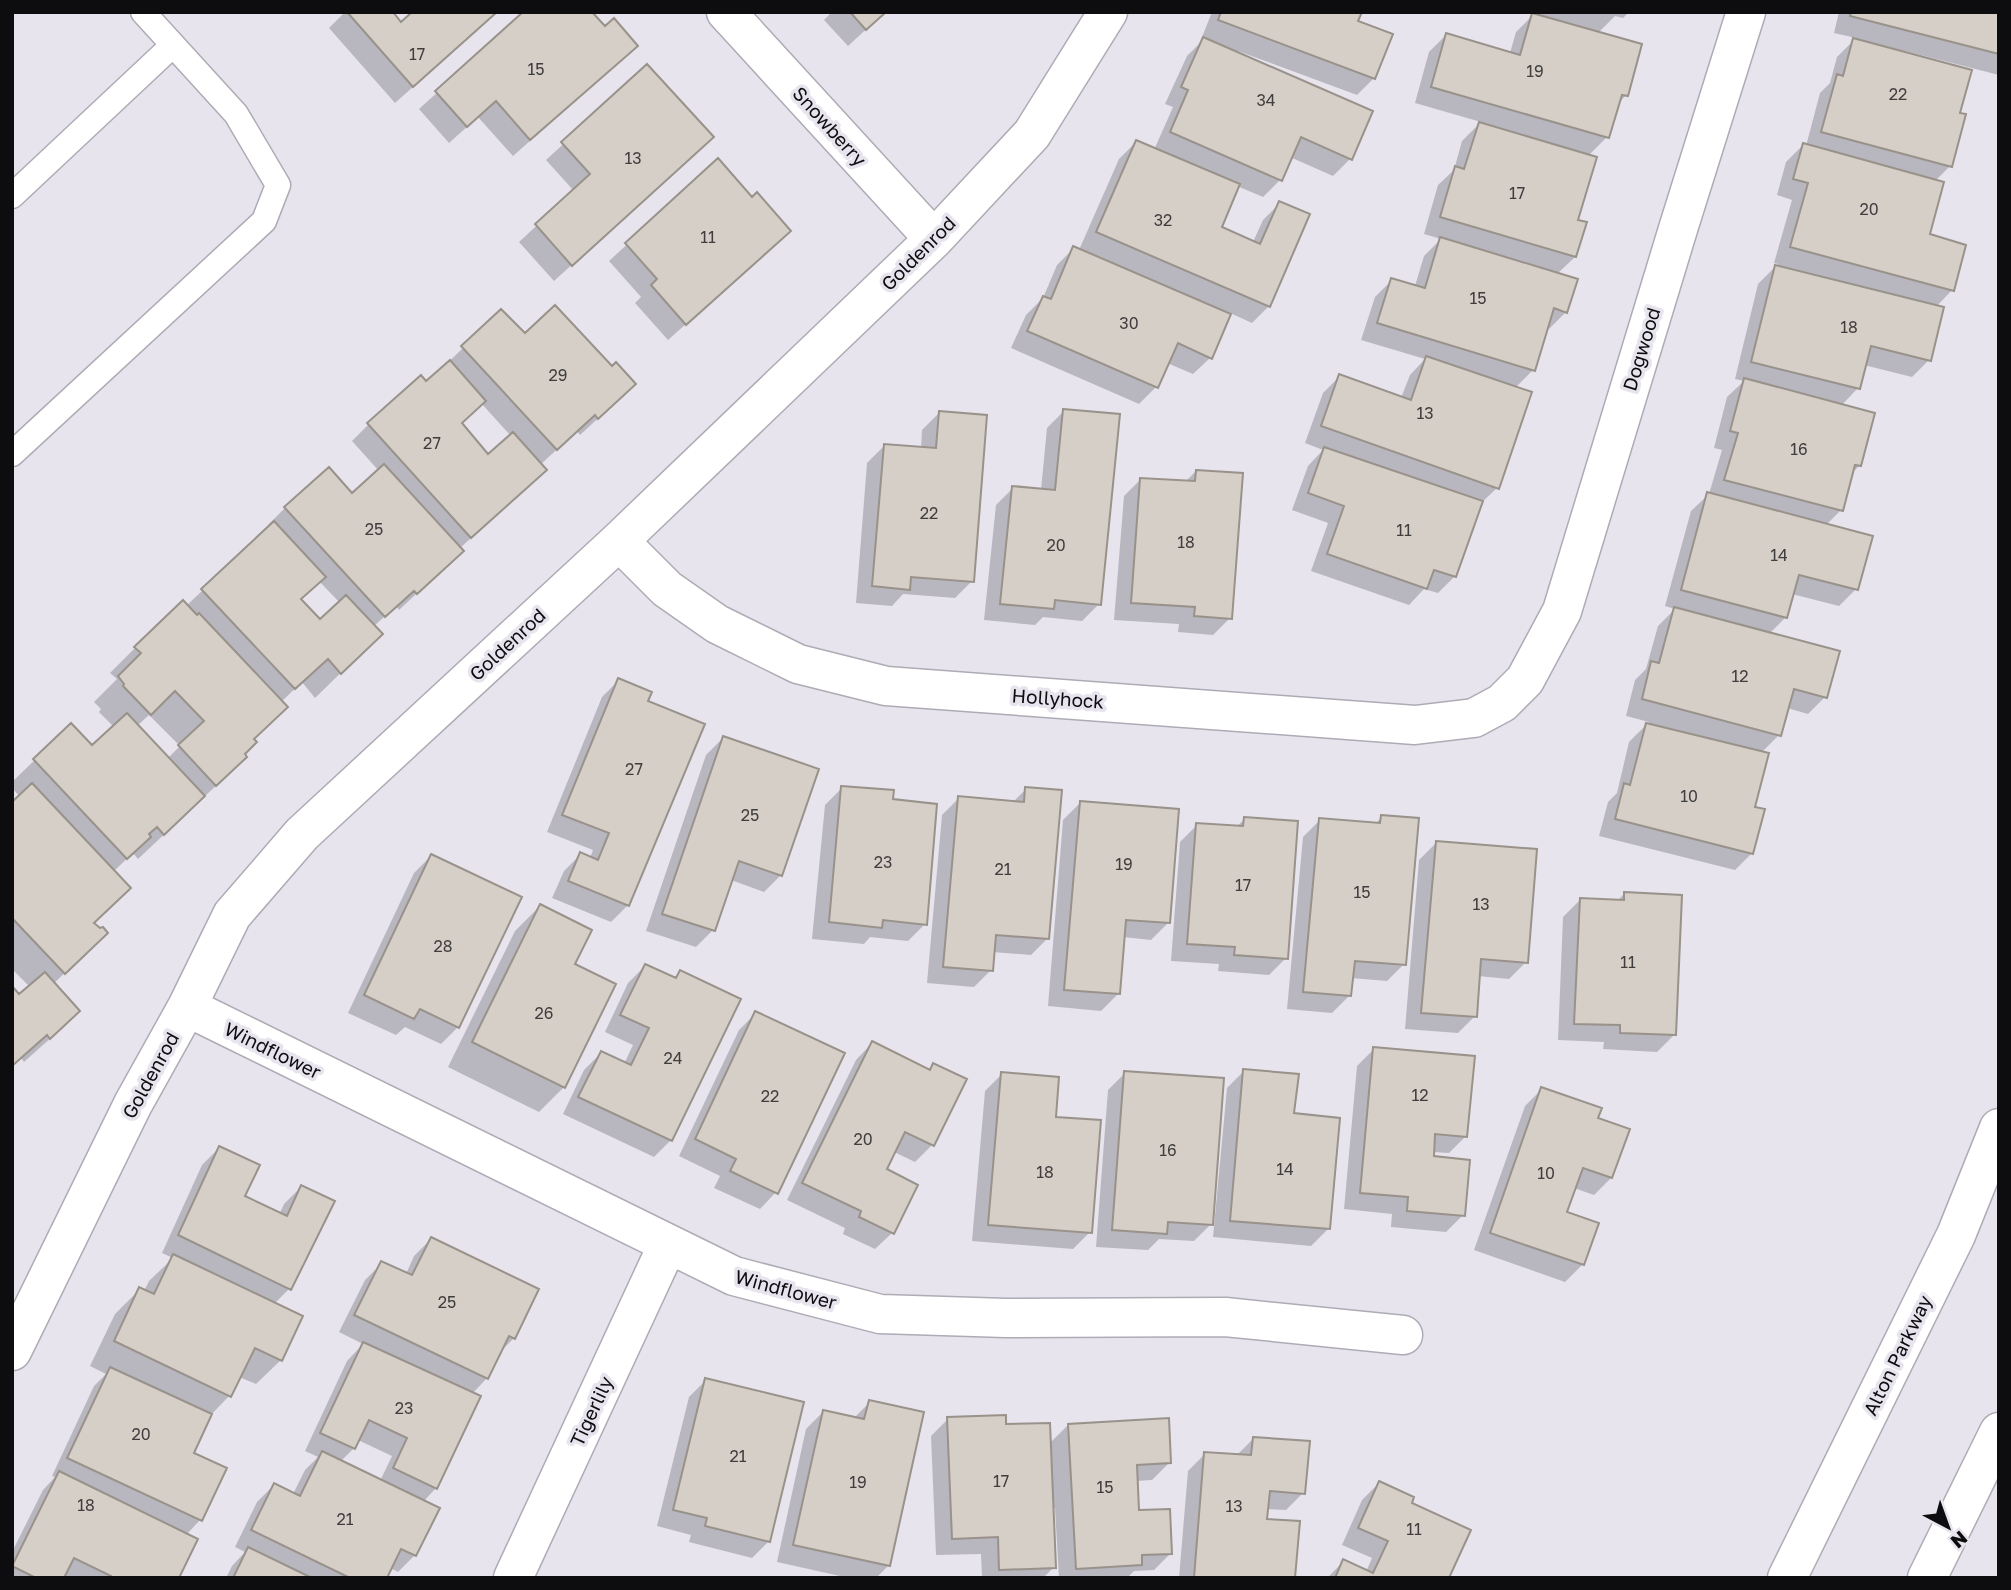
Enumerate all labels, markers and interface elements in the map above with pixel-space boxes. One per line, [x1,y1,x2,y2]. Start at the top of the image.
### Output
house number: 17 [409,44,425,64]
house number: 15 [527,59,545,79]
house number: 19 [1526,61,1544,81]
street label: Snowberry [788,81,872,171]
house number: 22 [1889,84,1907,104]
house number: 34 [1256,90,1276,110]
house number: 13 [624,148,642,168]
house number: 17 [1509,183,1525,203]
house number: 20 [1859,199,1879,219]
house number: 32 [1154,210,1172,230]
street label: Goldenrod [876,211,960,295]
house number: 11 [700,227,716,247]
house number: 15 [1469,288,1487,308]
street label: Dogwood [1617,304,1665,394]
house number: 30 [1119,313,1139,333]
house number: 18 [1840,317,1858,337]
house number: 29 [549,365,567,385]
house number: 13 [1416,403,1434,423]
house number: 27 [423,433,441,453]
house number: 16 [1790,439,1808,459]
house number: 22 [920,503,938,523]
house number: 25 [365,519,383,539]
house number: 11 [1396,520,1412,540]
house number: 18 [1177,532,1195,552]
house number: 20 [1046,535,1066,555]
house number: 14 [1770,545,1788,565]
street label: Goldenrod [464,603,550,685]
house number: 12 [1731,666,1749,686]
street label: Hollyhock [1011,683,1105,713]
house number: 27 [625,759,643,779]
house number: 10 [1680,786,1698,806]
house number: 25 [741,805,759,825]
house number: 23 [874,852,892,872]
house number: 19 [1115,854,1133,874]
house number: 21 [994,859,1012,879]
house number: 17 [1235,875,1251,895]
house number: 15 [1353,882,1371,902]
house number: 13 [1472,894,1490,914]
house number: 28 [433,936,453,956]
house number: 11 [1620,952,1636,972]
house number: 26 [535,1003,553,1023]
street label: Windflower [221,1017,325,1083]
street label: Goldenrod [117,1028,183,1122]
house number: 24 [663,1048,683,1068]
house number: 12 [1411,1085,1429,1105]
house number: 22 [761,1086,779,1106]
house number: 20 [853,1129,873,1149]
house number: 16 [1159,1140,1177,1160]
house number: 14 [1276,1159,1294,1179]
house number: 18 [1036,1162,1054,1182]
house number: 10 [1537,1163,1555,1183]
street label: Windflower [733,1264,840,1314]
street label: Alton Parkway [1858,1291,1936,1419]
house number: 25 [438,1292,456,1312]
street label: Tigerlily [565,1372,617,1450]
house number: 23 [395,1398,413,1418]
house number: 20 [131,1424,151,1444]
house number: 21 [729,1446,747,1466]
house number: 17 [993,1471,1009,1491]
house number: 19 [849,1472,867,1492]
house number: 15 [1096,1477,1114,1497]
north arrow [1913,1492,1983,1562]
house number: 18 [77,1495,95,1515]
house number: 13 [1225,1496,1243,1516]
house number: 21 [336,1509,354,1529]
house number: 11 [1406,1519,1422,1539]
text: N [1946,1527,1972,1554]

